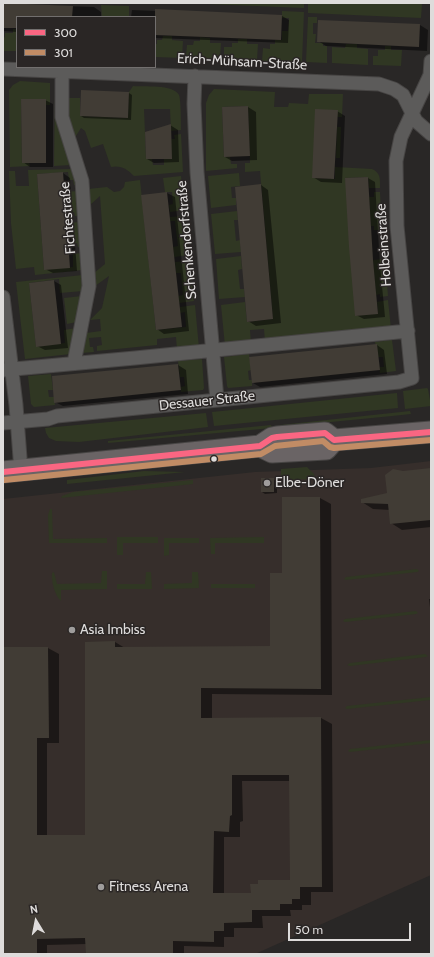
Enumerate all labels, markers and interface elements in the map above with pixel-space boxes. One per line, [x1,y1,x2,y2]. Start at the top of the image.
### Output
legend [16,16,156,68]
text: 300 [54,25,77,40]
text: 301 [54,45,73,60]
street label: Erich-Mühsam-Straße [176,50,308,74]
street label: Schenkendorfstraße [173,180,201,300]
street label: Fichtestraße [56,181,80,255]
street label: Holbeinstraße [373,203,395,287]
street label: Dessauer Straße [158,388,256,414]
unlabelled marker [209,454,219,464]
place label: Elbe-Döner [275,475,344,491]
marker: Elbe-Döner [262,478,272,488]
place label: Asia Imbiss [80,622,145,638]
marker: Asia Imbiss [67,625,77,635]
place label: Fitness Arena [109,879,188,895]
marker: Fitness Arena [96,882,106,892]
north arrow [16,901,56,941]
text: N [29,902,39,917]
scale bar [290,915,413,941]
text: 50 m [295,922,323,937]

